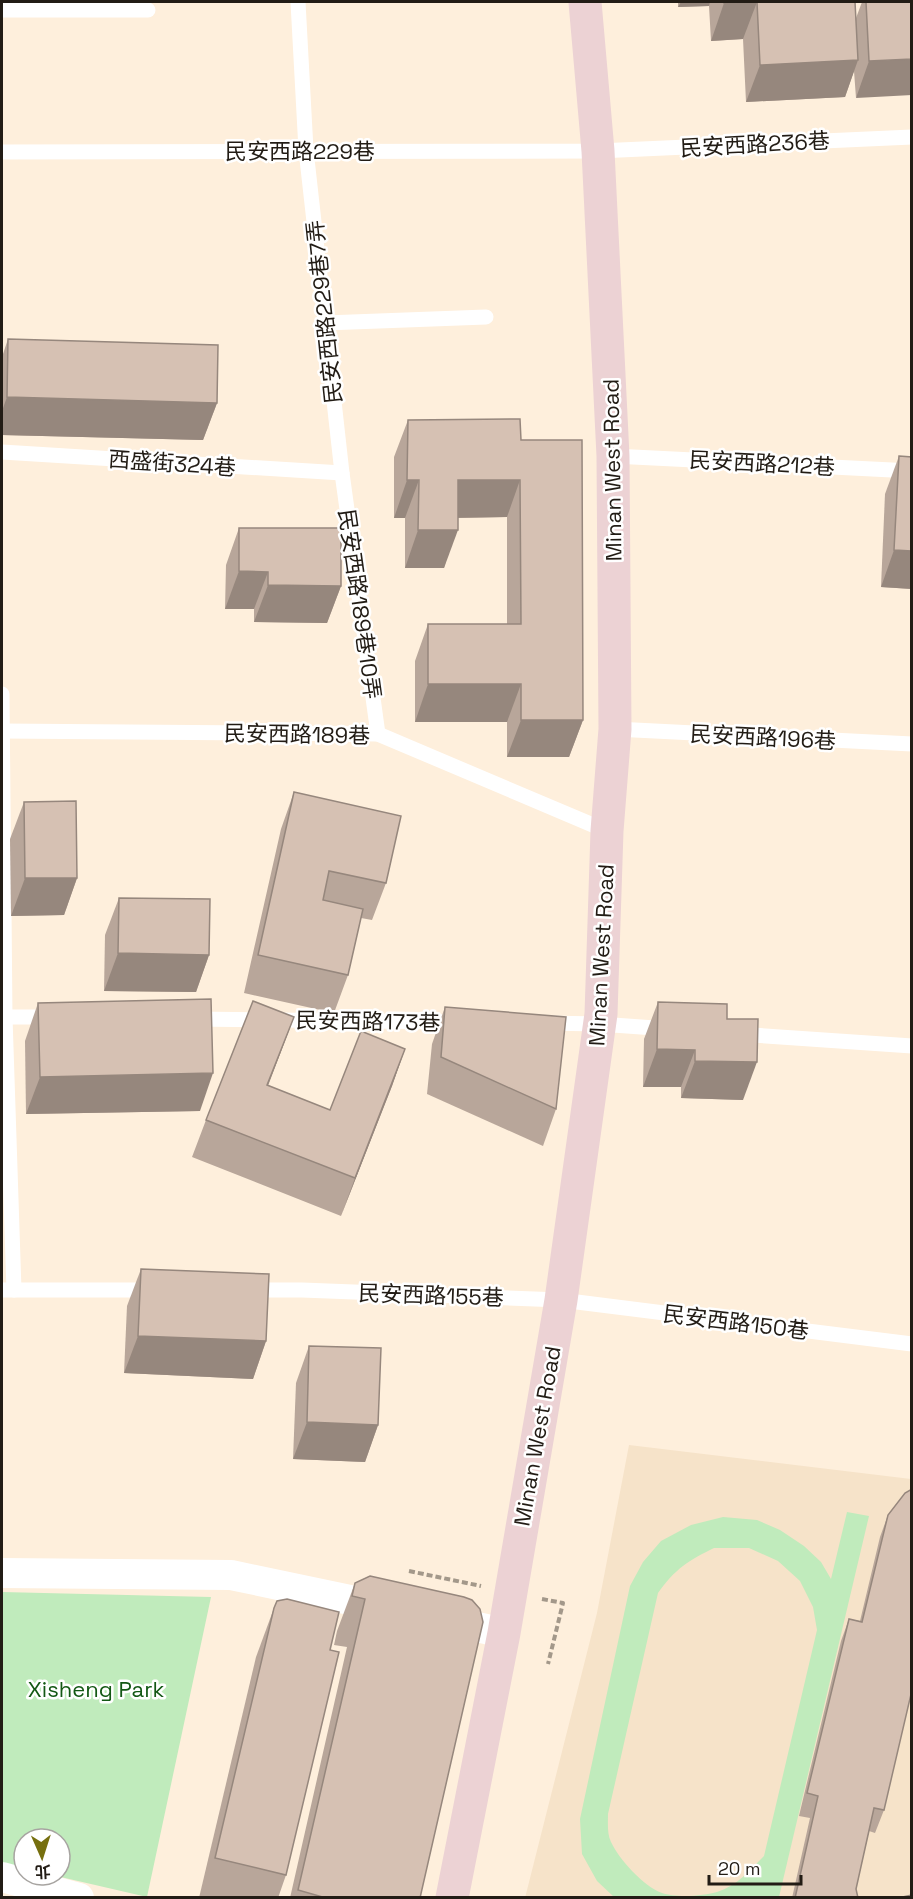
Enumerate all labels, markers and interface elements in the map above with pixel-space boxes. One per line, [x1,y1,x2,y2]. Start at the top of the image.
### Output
street label: 民安西路236巷 [679,126,831,162]
street label: 民安西路229巷 [225,137,375,165]
street label: 民安西路229巷7弄 [300,219,348,405]
street label: Minan West Road [596,378,628,562]
street label: 西盛街324巷 [107,445,237,481]
street label: 民安西路212巷 [688,445,836,481]
street label: 民安西路189巷10弄 [333,507,387,701]
street label: 民安西路189巷 [224,719,370,749]
street label: 民安西路196巷 [689,719,837,755]
street label: Minan West Road [582,863,620,1047]
street label: 民安西路173巷 [295,1006,441,1036]
street label: 民安西路155巷 [358,1278,504,1312]
street label: 民安西路150巷 [662,1299,810,1345]
street label: Minan West Road [507,1344,567,1528]
park label: Xisheng Park [28,1675,164,1703]
north arrow [12,1827,72,1887]
scale bar [709,1848,800,1886]
text: 20 m [718,1857,761,1880]
text: 北 [34,1861,51,1882]

